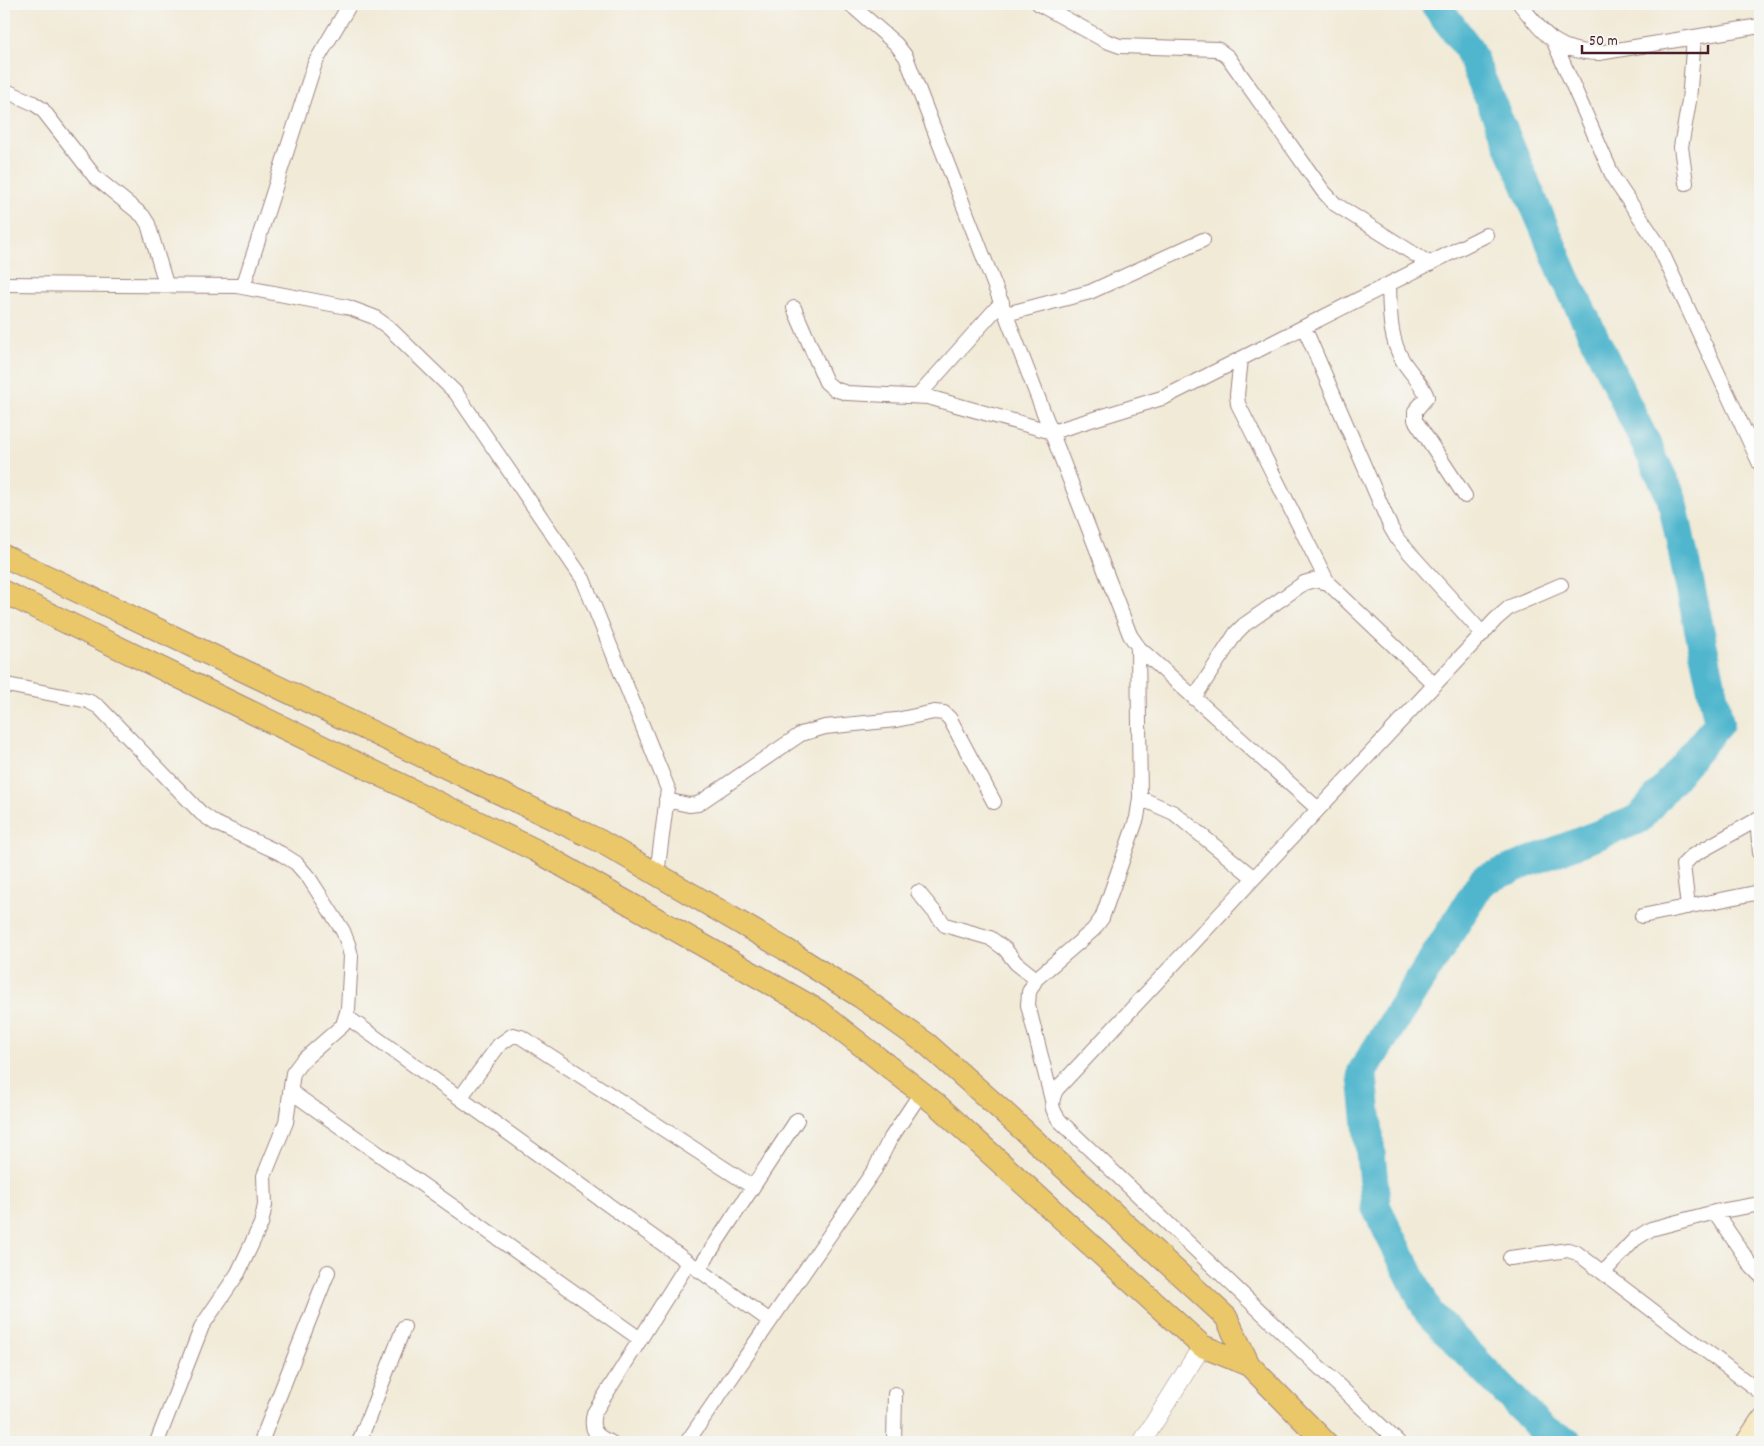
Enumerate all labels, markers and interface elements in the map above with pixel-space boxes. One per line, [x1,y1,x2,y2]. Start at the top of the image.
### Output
scale bar [1582,22,1708,54]
text: 50 m [1589,31,1618,53]

